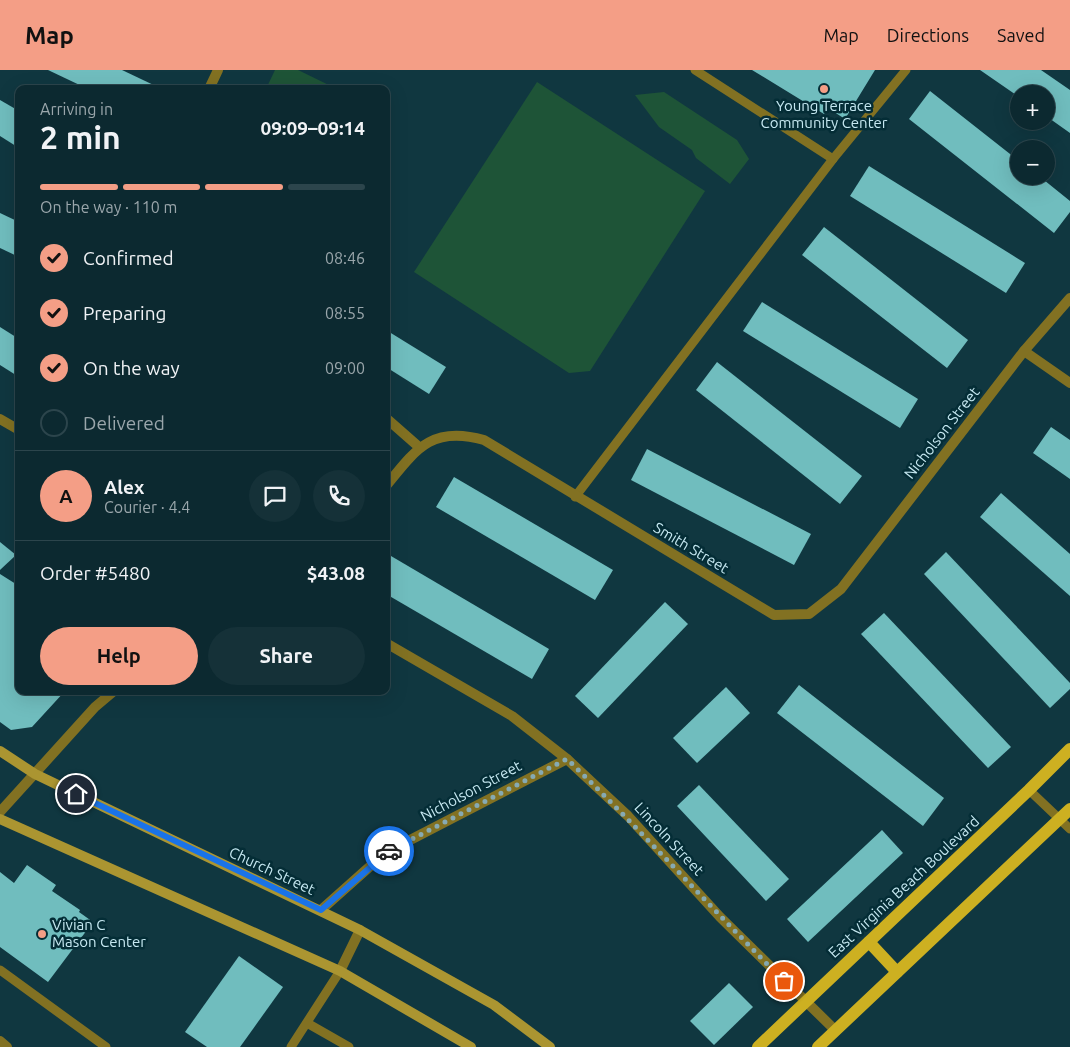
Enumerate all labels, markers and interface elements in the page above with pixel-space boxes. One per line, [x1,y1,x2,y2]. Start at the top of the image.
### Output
text: Map [25,22,74,49]
text: Map [823,25,859,45]
text: Directions [887,25,969,45]
text: Saved [997,25,1045,45]
marker: Young Terrace Community Center [818,83,830,95]
map controls [1010,85,1055,185]
button: + [1010,85,1055,130]
place label: Young Terrace Community Center [760,97,888,131]
text: Arriving in [40,100,113,118]
text: 09:09–09:14 [260,117,365,139]
text: 2 min [40,119,121,155]
button: − [1010,140,1055,185]
text: On the way · 110 m [40,198,177,216]
icon: check [40,244,68,272]
text: Confirmed [83,247,174,269]
text: 08:46 [325,249,365,267]
icon: check [40,299,68,327]
text: Preparing [83,302,167,324]
text: 08:55 [325,304,365,322]
icon: check [40,354,68,382]
text: On the way [83,357,180,379]
text: 09:00 [325,359,365,377]
street label: Nicholson Street [900,383,983,482]
text: Delivered [83,412,165,434]
button: chat [249,470,301,522]
button: phone [313,470,365,522]
text: Alex [104,476,144,498]
text: A [59,485,73,507]
text: Courier · 4.4 [104,498,190,516]
street label: Smith Street [651,519,732,577]
text: Order #5480 [40,562,150,584]
text: $43.08 [307,562,365,584]
button: Help [40,627,198,685]
button: Share [208,627,365,685]
street label: Nicholson Street [417,757,524,824]
pin [55,773,97,815]
icon: home [62,780,90,808]
street label: Lincoln Street [631,799,707,879]
street label: East Virginia Beach Boulevard [825,812,983,961]
courier [364,826,414,876]
icon: car [375,837,403,865]
street label: Church Street [227,843,318,898]
place label: Vivian C Mason Center [52,916,146,950]
marker: Vivian C Mason Center [36,928,48,940]
pin [763,960,805,1002]
icon: bag [770,967,798,995]

